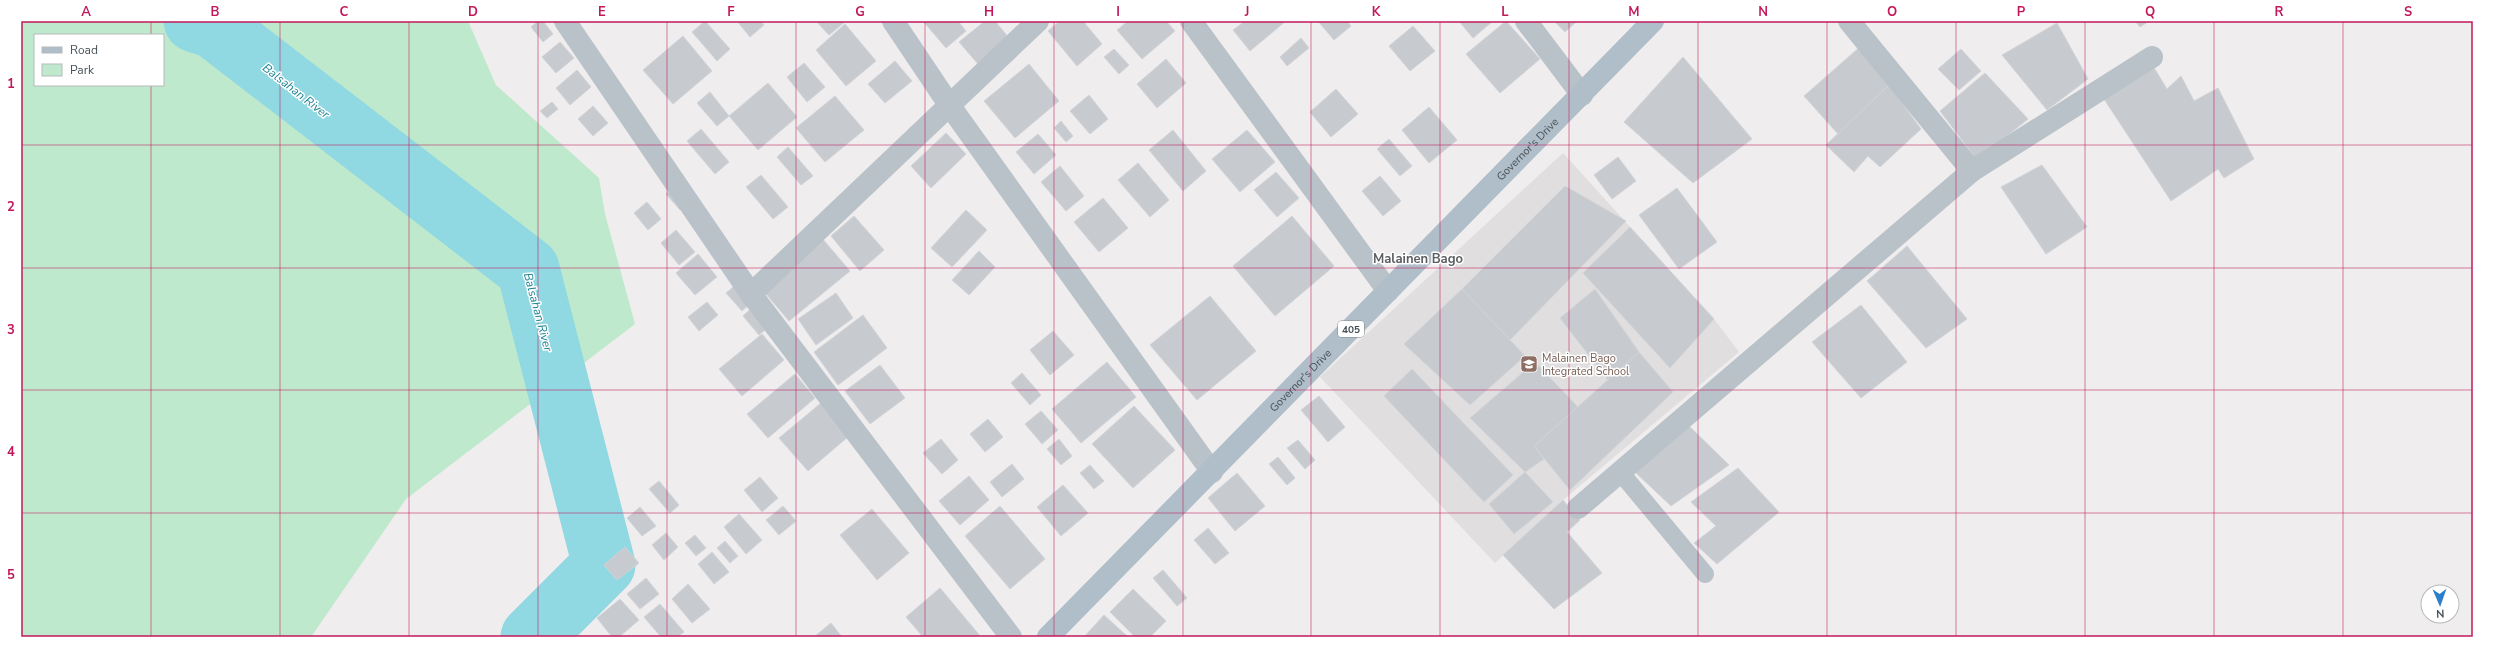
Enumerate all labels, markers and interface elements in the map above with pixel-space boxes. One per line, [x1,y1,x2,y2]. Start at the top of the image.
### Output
text: A [81,3,91,21]
text: B [211,3,220,21]
text: C [340,3,349,21]
text: D [468,3,478,21]
text: E [598,3,606,21]
text: F [727,3,735,21]
text: G [855,3,865,21]
text: H [984,3,994,21]
text: I [1116,3,1120,21]
text: J [1244,3,1249,21]
text: K [1372,3,1381,21]
text: L [1501,3,1509,21]
text: M [1628,3,1640,21]
text: N [1758,3,1768,21]
text: O [1887,3,1897,21]
text: P [2017,3,2026,21]
text: Q [2145,3,2155,21]
text: R [2275,3,2284,21]
text: S [2404,3,2412,21]
legend [34,34,164,86]
text: Road [70,42,98,58]
water label: Balsahan River [259,60,333,123]
text: Park [70,62,95,78]
text: 1 [7,75,15,93]
street label: Governor's Drive [1493,115,1562,184]
text: 2 [7,198,15,216]
district label: Malainen Bago [1373,250,1463,268]
water label: Balsahan River [520,271,556,354]
text: 3 [7,321,15,339]
road number: 405 [1338,321,1364,337]
street label: Governor's Drive [1266,346,1335,415]
place label: Malainen Bago Integrated School [1542,351,1630,379]
school or university icon: Malainen Bago Integrated School [1519,354,1539,374]
text: 4 [7,443,15,461]
text: 5 [7,566,15,584]
north arrow [2420,584,2460,624]
text: N [2436,606,2445,621]

